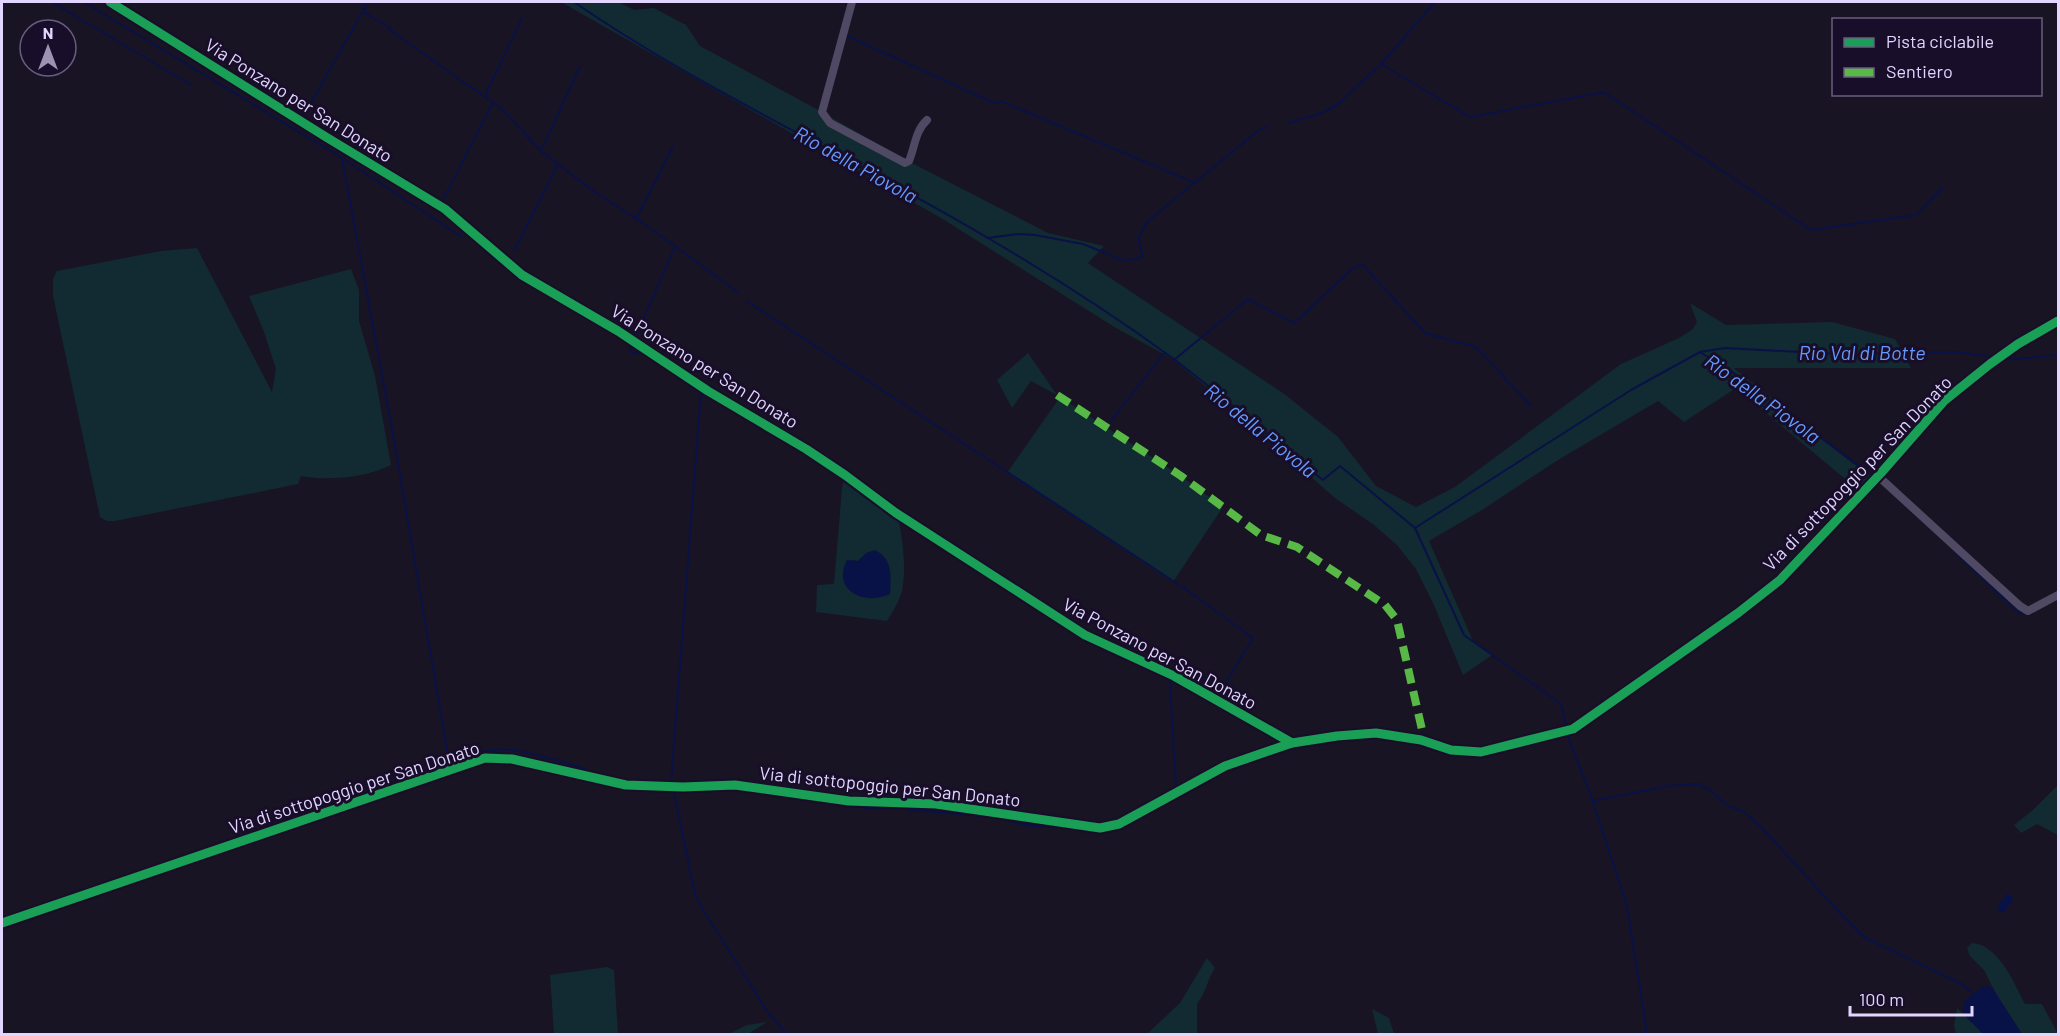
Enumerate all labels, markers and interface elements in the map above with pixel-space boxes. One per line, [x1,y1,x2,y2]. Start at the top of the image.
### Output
north arrow [18,18,78,78]
legend [1832,18,2042,96]
text: N [43,23,53,42]
text: Pista ciclabile [1886,30,1994,52]
street label: Via Ponzano per San Donato [201,33,397,167]
text: Sentiero [1886,60,1953,82]
water label: Rio della Piovola [790,120,922,208]
street label: Via Ponzano per San Donato [607,299,803,433]
water label: Rio Val di Botte [1799,340,1926,364]
water label: Rio della Piovola [1701,348,1825,448]
street label: Via di sottopoggio per San Donato [1758,371,1956,575]
water label: Rio della Piovola [1200,378,1322,482]
street label: Via Ponzano per San Donato [1059,592,1261,714]
street label: Via di sottopoggio per San Donato [226,736,482,838]
street label: Via di sottopoggio per San Donato [758,761,1022,811]
scale bar [1850,979,1972,1017]
text: 100 m [1859,988,1904,1010]

